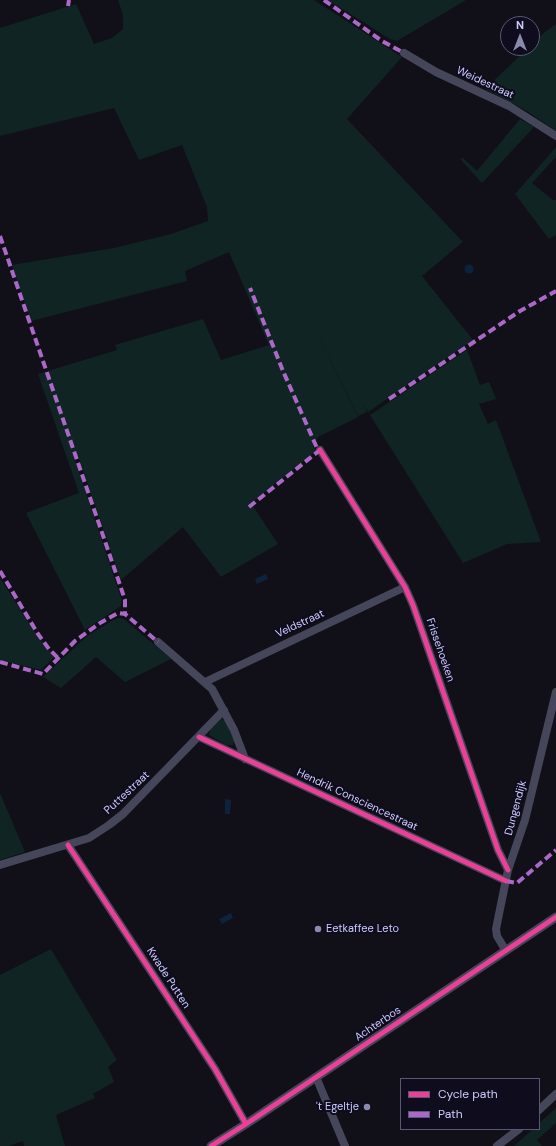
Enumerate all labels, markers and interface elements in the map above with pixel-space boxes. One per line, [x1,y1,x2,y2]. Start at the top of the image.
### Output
north arrow [500,16,540,56]
text: N [516,18,524,32]
street label: Weidestraat [454,64,516,102]
street label: Veldstraat [274,607,326,641]
street label: Frissehoeken [423,616,457,684]
street label: Hendrik Consciencestraat [294,766,420,834]
street label: Puttestraat [102,769,152,817]
street label: Dungendijk [502,779,530,837]
place label: Eetkaffee Leto [326,922,399,936]
marker: Eetkaffee Leto [313,924,323,934]
street label: Kwade Putten [143,945,193,1011]
street label: Achterbos [352,1004,404,1044]
legend [400,1078,540,1130]
text: Cycle path [438,1086,498,1102]
place label: 't Egeltje [316,1100,359,1114]
marker: 't Egeltje [362,1102,372,1112]
text: Path [438,1106,463,1122]

